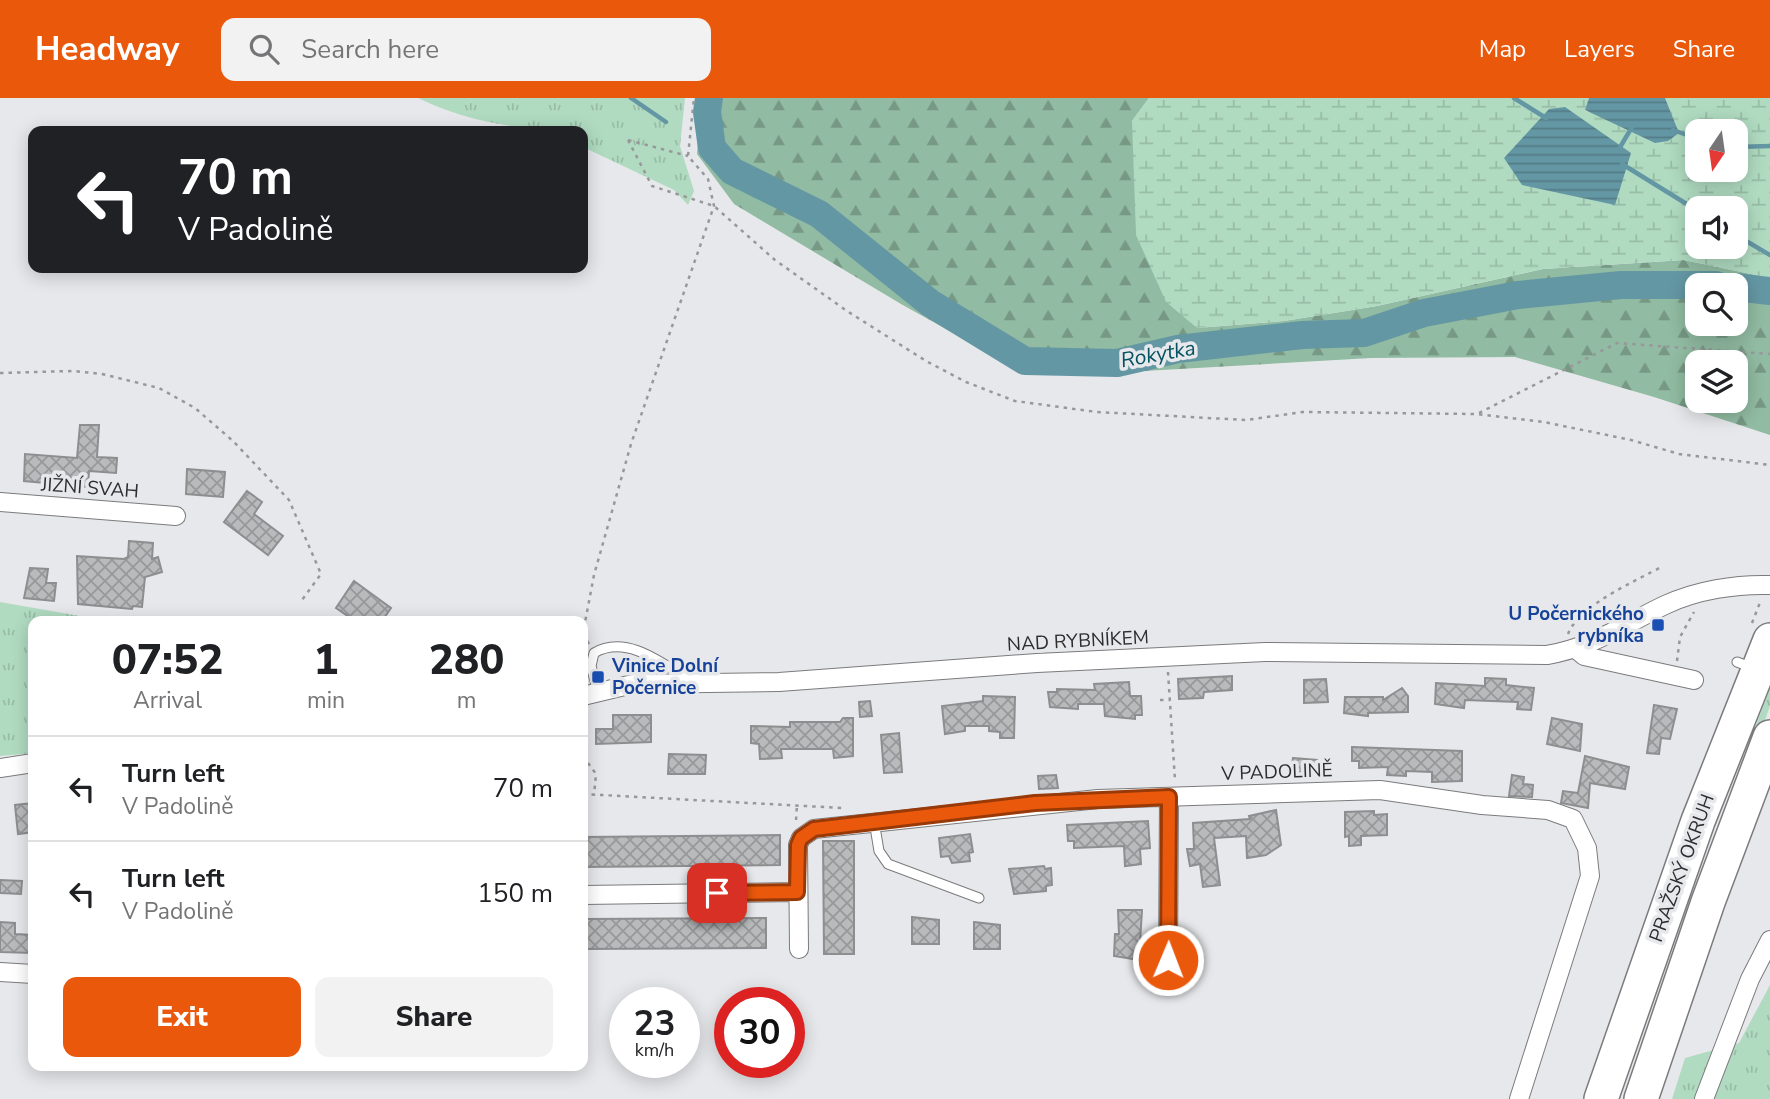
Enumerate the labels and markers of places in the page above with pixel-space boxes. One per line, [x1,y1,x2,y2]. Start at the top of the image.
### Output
place label: U Počernického rybníka [1508,601,1644,649]
marker: U Počernického rybníka [1650,617,1666,633]
place label: Vinice Dolní Počernice [611,653,719,701]
marker: Vinice Dolní Počernice [590,669,606,685]
pin [687,863,747,923]

